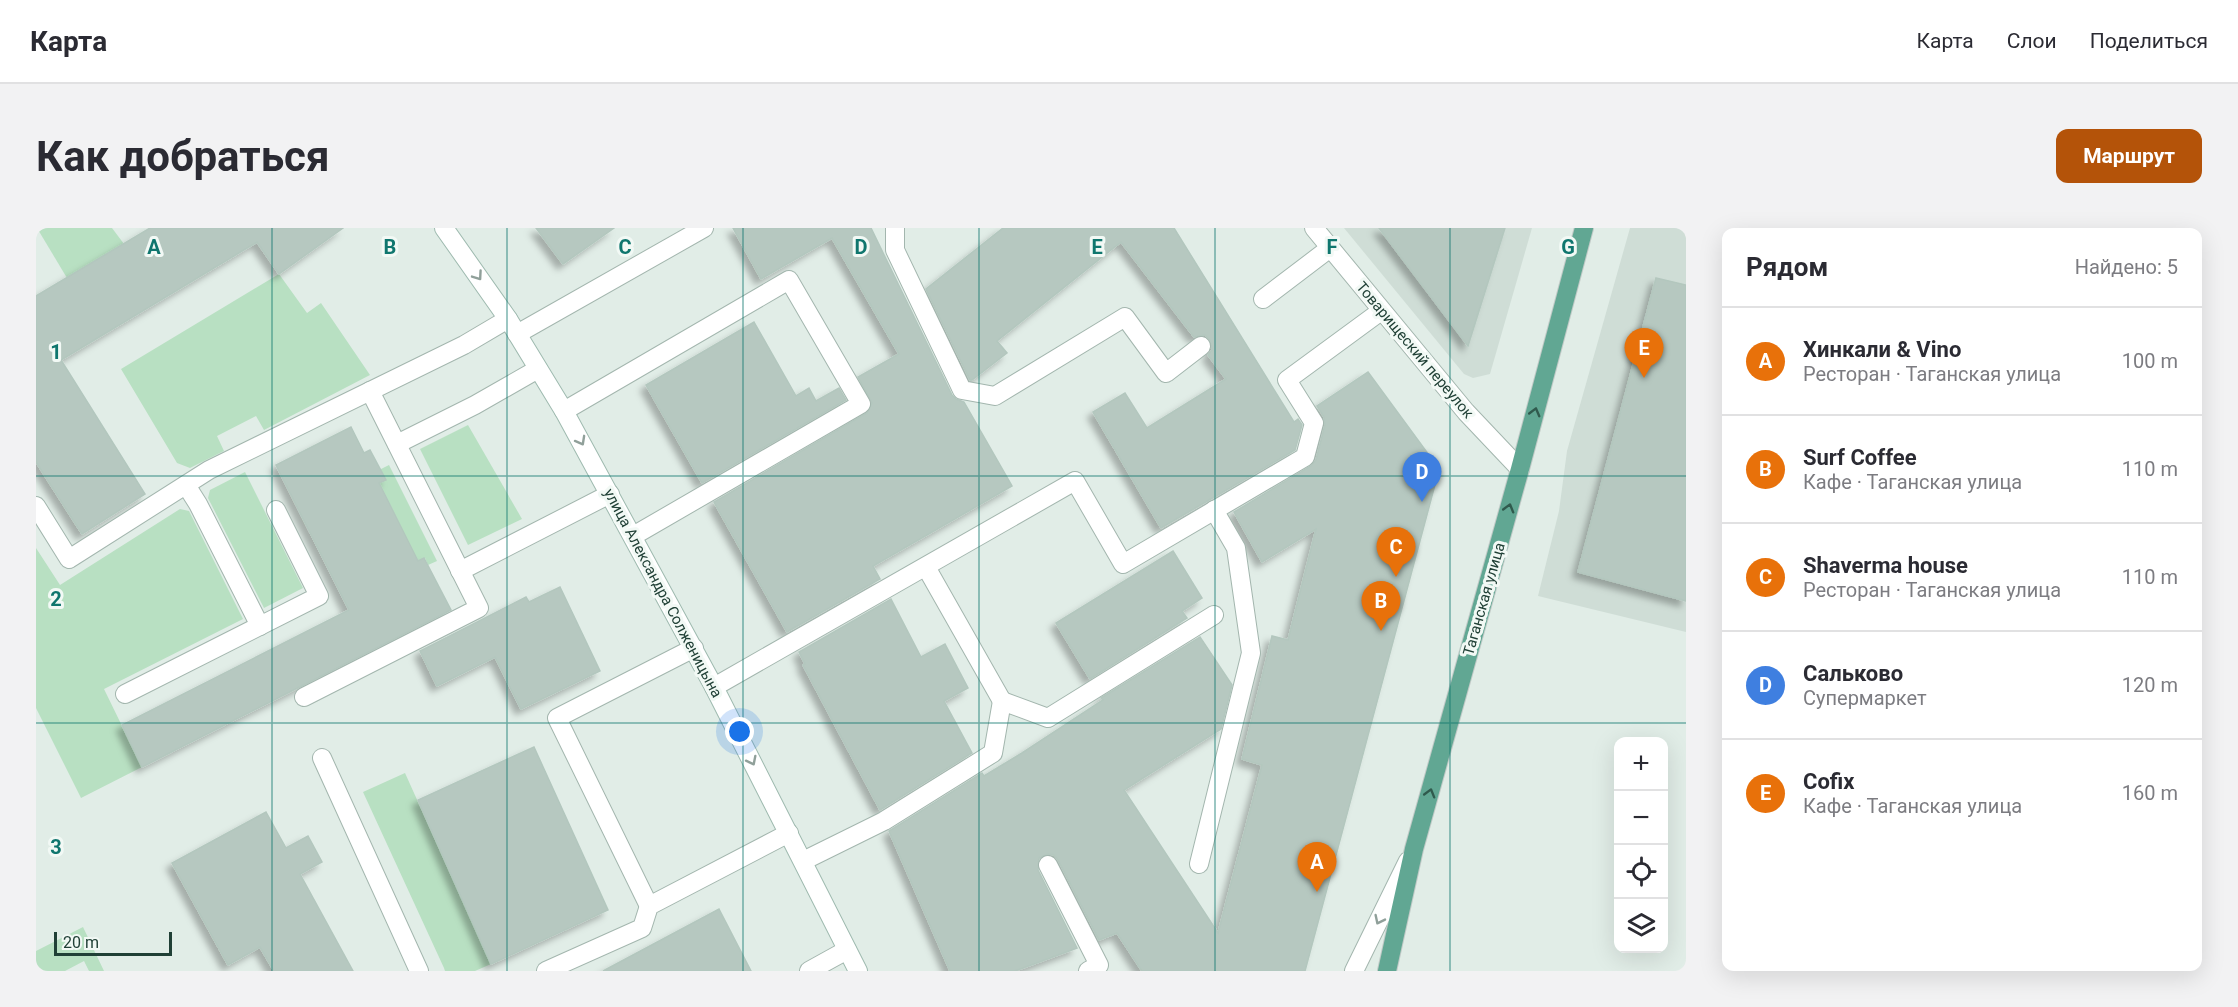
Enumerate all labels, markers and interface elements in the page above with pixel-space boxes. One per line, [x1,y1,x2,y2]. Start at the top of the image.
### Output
text: Карта [30,25,107,58]
text: Карта [1917,29,1974,53]
text: Слои [2007,29,2057,53]
text: Поделиться [2090,29,2208,53]
button: Маршрут [2056,129,2202,183]
text: Как добраться [36,132,330,181]
text: A [147,235,161,259]
text: B [384,235,396,259]
text: C [618,235,632,259]
text: D [855,235,868,259]
text: E [1091,235,1103,259]
text: F [1327,235,1338,259]
text: G [1561,235,1575,259]
text: Рядом [1746,252,1828,282]
text: Найдено: 5 [2075,255,2178,279]
one-way arrow [471,269,482,280]
street label: Товарищеский переулок [1352,278,1478,422]
pin: E [1624,328,1664,378]
text: Хинкали & Vino [1803,337,1961,362]
text: 1 [50,340,62,364]
text: A [1759,349,1772,373]
text: 100 m [2122,349,2178,373]
text: Ресторан · Таганская улица [1803,362,2061,386]
one-way arrow [1528,407,1540,418]
one-way arrow [574,435,585,445]
text: Surf Coffee [1803,445,1917,470]
pin: D [1402,452,1442,502]
text: B [1759,457,1772,481]
text: 110 m [2122,457,2178,481]
text: Кафе · Таганская улица [1803,470,2022,494]
street label: улица Александра Солженицына [600,485,726,701]
one-way arrow [1502,503,1514,514]
pin: C [1376,528,1416,577]
street label: Таганская улица [1459,540,1509,658]
text: Shaverma house [1803,553,1968,578]
text: C [1759,565,1772,589]
text: 110 m [2122,565,2178,589]
text: Ресторан · Таганская улица [1803,578,2061,602]
pin: B [1362,582,1400,631]
text: 2 [50,587,62,611]
text: Сальково [1803,661,1903,686]
text: D [1759,673,1772,697]
text: 120 m [2122,673,2178,697]
text: Супермаркет [1803,686,1927,710]
your location [725,717,754,746]
map controls [1614,737,1668,953]
button: + [1614,737,1668,791]
one-way arrow [745,755,757,766]
text: Cofix [1803,769,1854,794]
text: E [1760,781,1771,805]
text: 160 m [2122,781,2178,805]
one-way arrow [1423,788,1435,798]
button: − [1614,791,1668,845]
text: Кафе · Таганская улица [1803,794,2022,818]
text: 3 [50,835,62,859]
pin: A [1298,842,1336,892]
button: locate [1614,845,1668,899]
button: layers [1614,899,1668,953]
one-way arrow [1375,914,1386,925]
scale bar [54,929,172,956]
text: 20 m [63,933,99,952]

